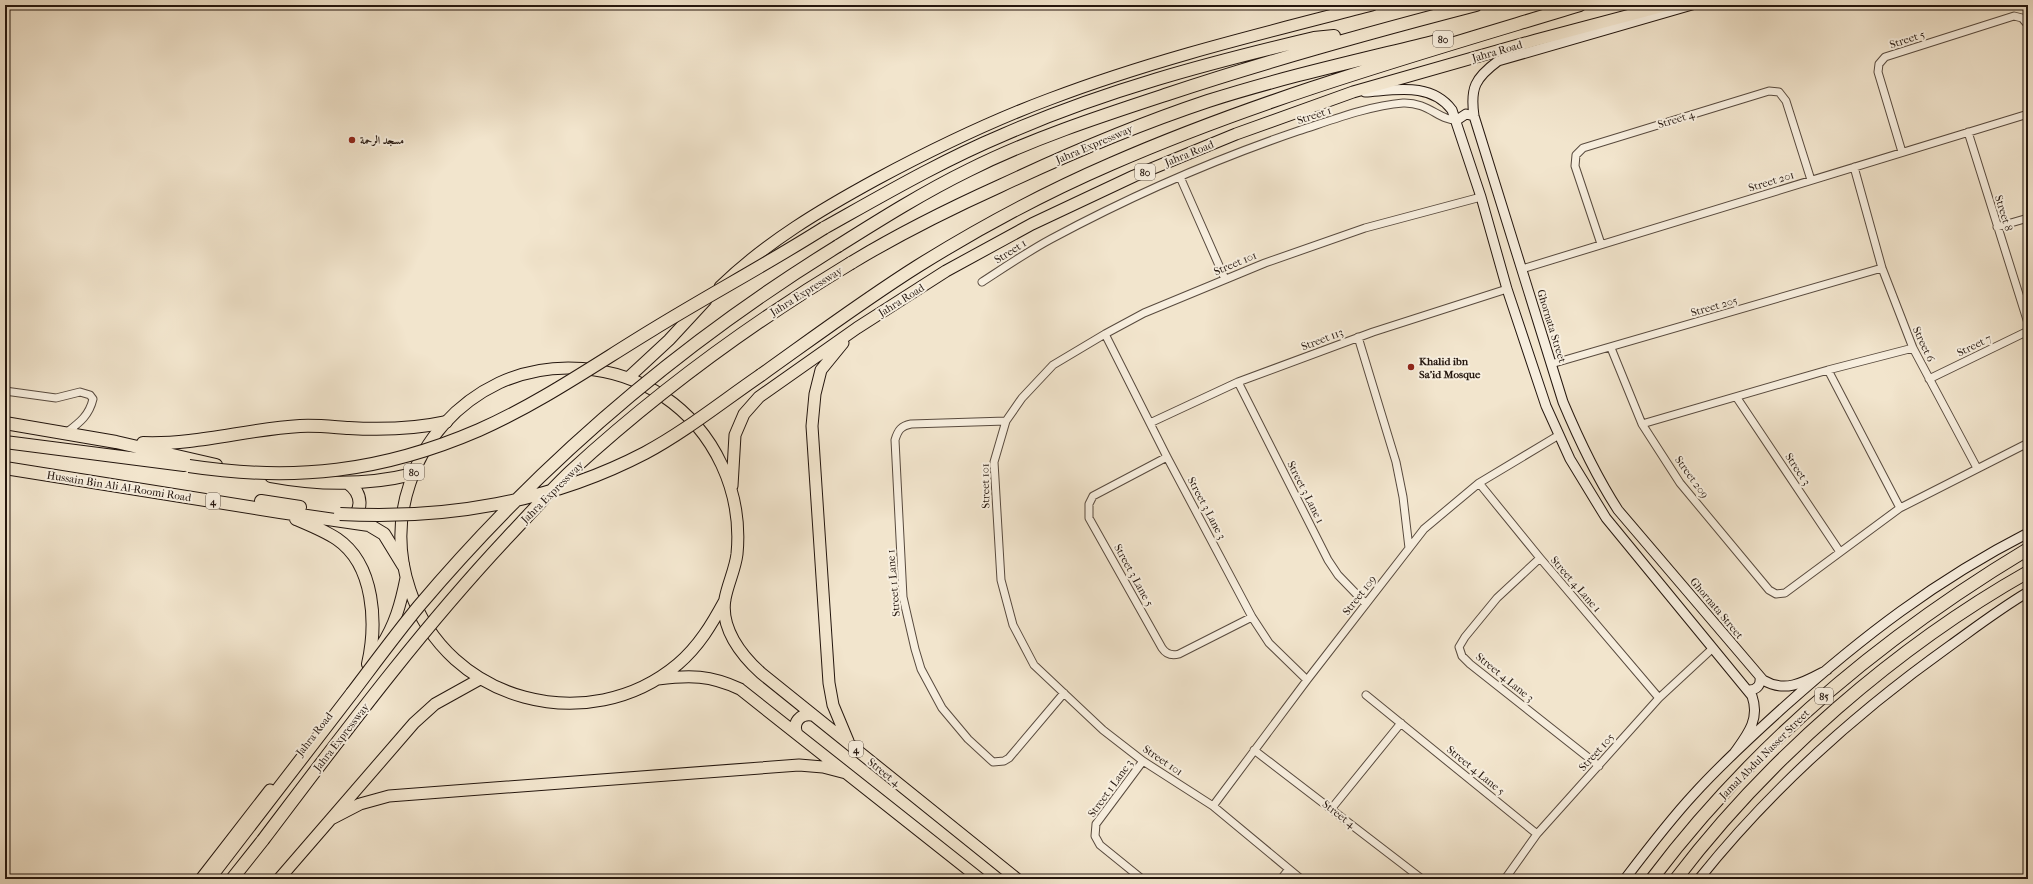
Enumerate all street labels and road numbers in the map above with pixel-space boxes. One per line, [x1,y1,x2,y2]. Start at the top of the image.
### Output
street label: Street 5 [1888,28,1927,51]
road number: 80 [1433,31,1453,47]
street label: Jahra Road [1469,38,1525,65]
street label: Street 1 [1295,104,1333,127]
street label: Street 4 [1656,108,1697,131]
street label: Jahra Expressway [1053,122,1136,167]
street label: Jahra Road [1162,137,1217,170]
road number: 80 [1135,164,1155,180]
street label: Street 201 [1747,168,1796,195]
street label: Street 8 [1992,194,2015,233]
street label: Street 1 [992,237,1029,266]
street label: Street 101 [1212,249,1259,278]
street label: Jahra Expressway [767,263,846,319]
street label: Jahra Road [875,281,928,320]
street label: Ghornata Street [1534,288,1569,364]
street label: Street 205 [1689,294,1739,319]
street label: Street 6 [1910,325,1937,364]
street label: Street 113 [1299,326,1345,353]
street label: Street 7 [1955,332,1994,359]
street label: Street 3 [1782,451,1813,488]
street label: Street 209 [1672,454,1711,501]
street label: Jahra Expressway [518,458,587,527]
street label: Street 3 Lane 1 [1284,459,1327,526]
street label: Street 101 [979,463,992,509]
road number: 80 [404,464,424,480]
street label: Hussain Bin Ali Al-Roomi Road [46,469,193,505]
street label: Street 3 Lane 3 [1185,475,1228,542]
road number: 4 [206,493,220,509]
street label: Street 3 Lane 5 [1111,542,1156,609]
street label: Street 1 Lane 1 [884,549,903,617]
street label: Street 4 Lane 1 [1548,554,1604,615]
street label: Street 109 [1340,573,1379,618]
street label: Ghornata Street [1687,575,1746,642]
street label: Street 4 Lane 3 [1473,650,1536,705]
road number: 85 [1815,688,1833,704]
street label: Jahra Expressway [310,700,373,775]
street label: Jamal Abdul Nasser Street [1716,707,1812,803]
street label: Jahra Road [293,709,336,759]
street label: Street 105 [1576,731,1617,774]
road number: 4 [849,741,863,757]
street label: Street 101 [1140,742,1185,778]
street label: Street 4 Lane 5 [1444,743,1508,798]
street label: Street 4 [865,755,903,790]
street label: Street 1 Lane 3 [1085,757,1136,820]
street label: Street 4 [1320,798,1358,831]

